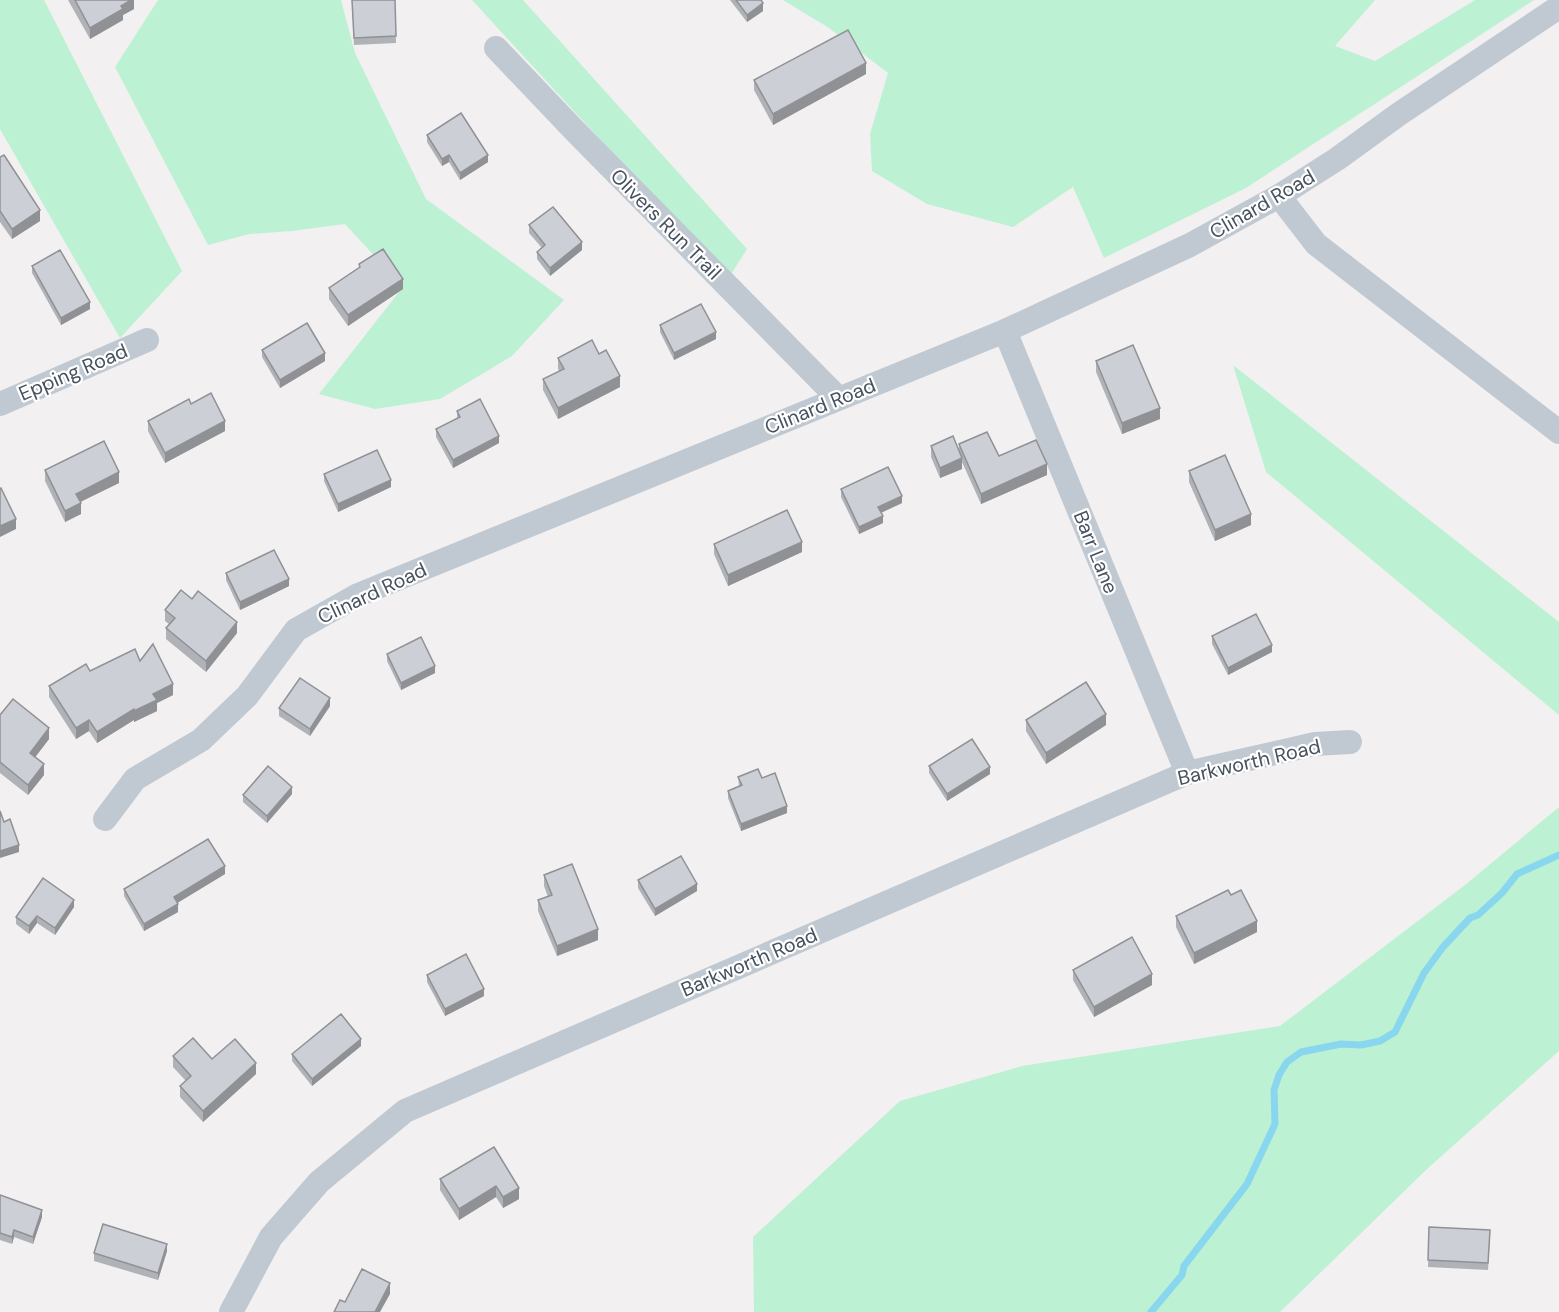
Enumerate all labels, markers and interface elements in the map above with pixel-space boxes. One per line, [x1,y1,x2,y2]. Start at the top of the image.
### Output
street label: Olivers Run Trail [605,163,727,285]
street label: Clinard Road [1205,163,1319,245]
street label: Epping Road [15,337,131,407]
street label: Clinard Road [761,372,879,440]
street label: Barr Lane [1068,507,1124,597]
street label: Clinard Road [313,556,431,630]
street label: Barkworth Road [1175,733,1323,791]
street label: Barkworth Road [677,922,821,1002]

